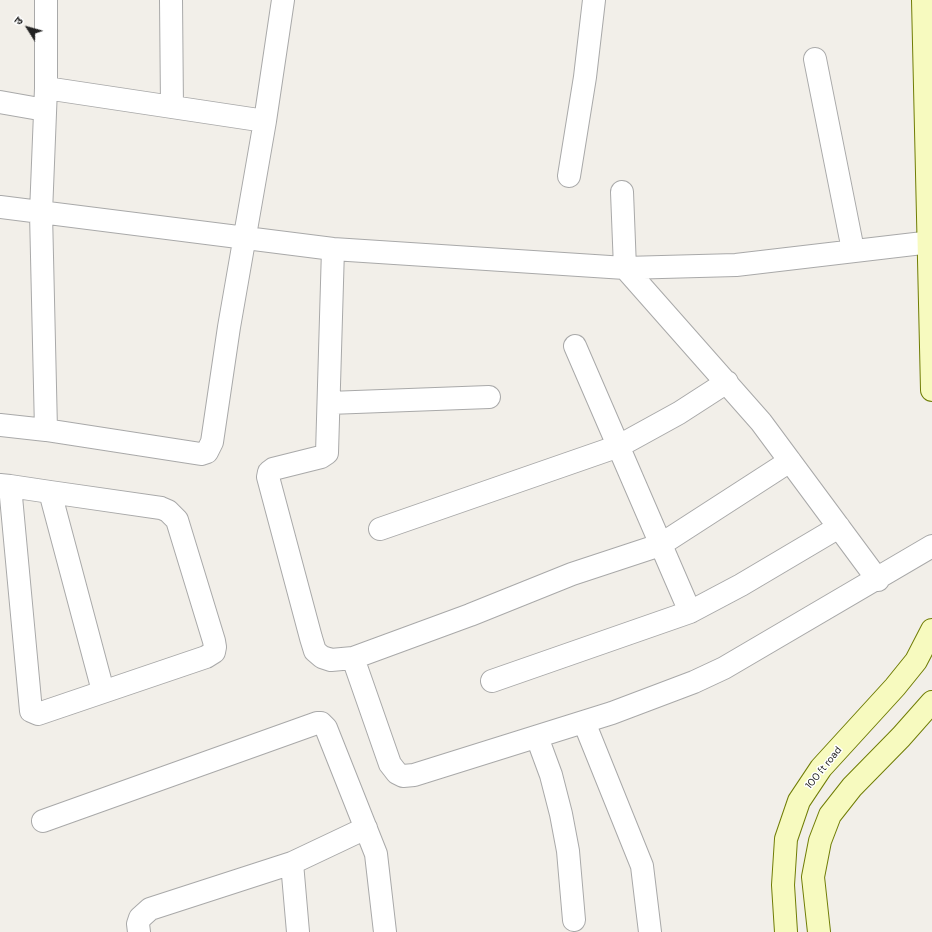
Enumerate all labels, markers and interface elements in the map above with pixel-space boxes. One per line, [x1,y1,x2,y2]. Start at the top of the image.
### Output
north arrow [8,8,48,48]
text: उ [11,14,26,28]
street label: 100 ft road [803,745,845,791]

